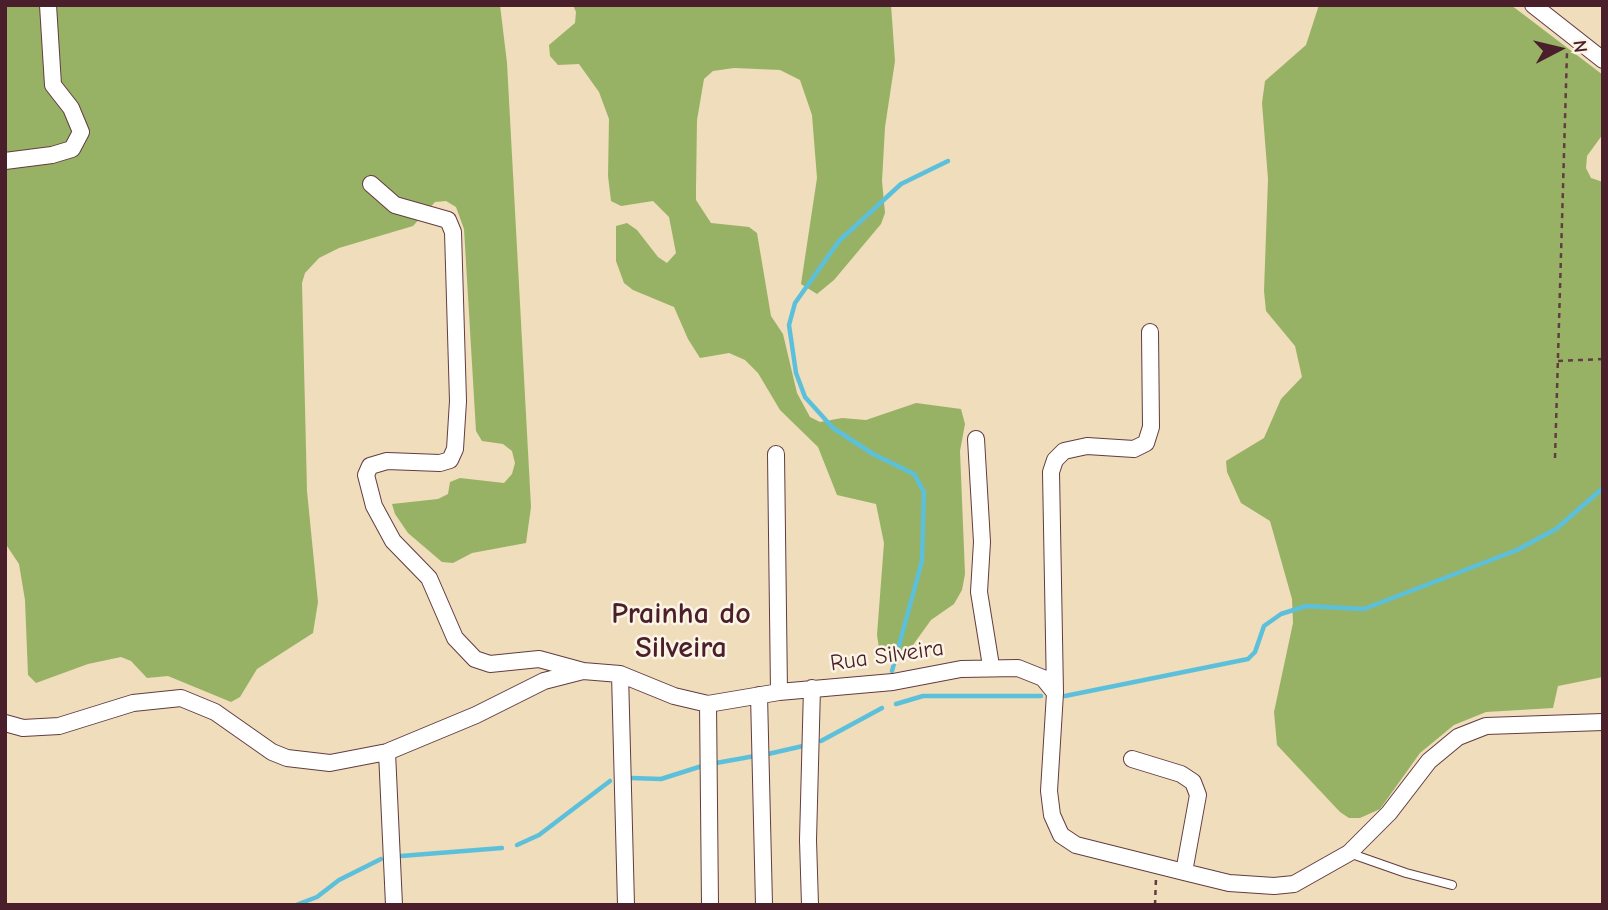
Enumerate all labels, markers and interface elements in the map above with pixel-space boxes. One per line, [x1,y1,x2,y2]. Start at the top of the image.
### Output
north arrow [1524,14,1594,84]
text: N [1568,39,1592,54]
district label: Prainha do Silveira [611,597,751,668]
street label: Rua Silveira [828,634,946,678]

